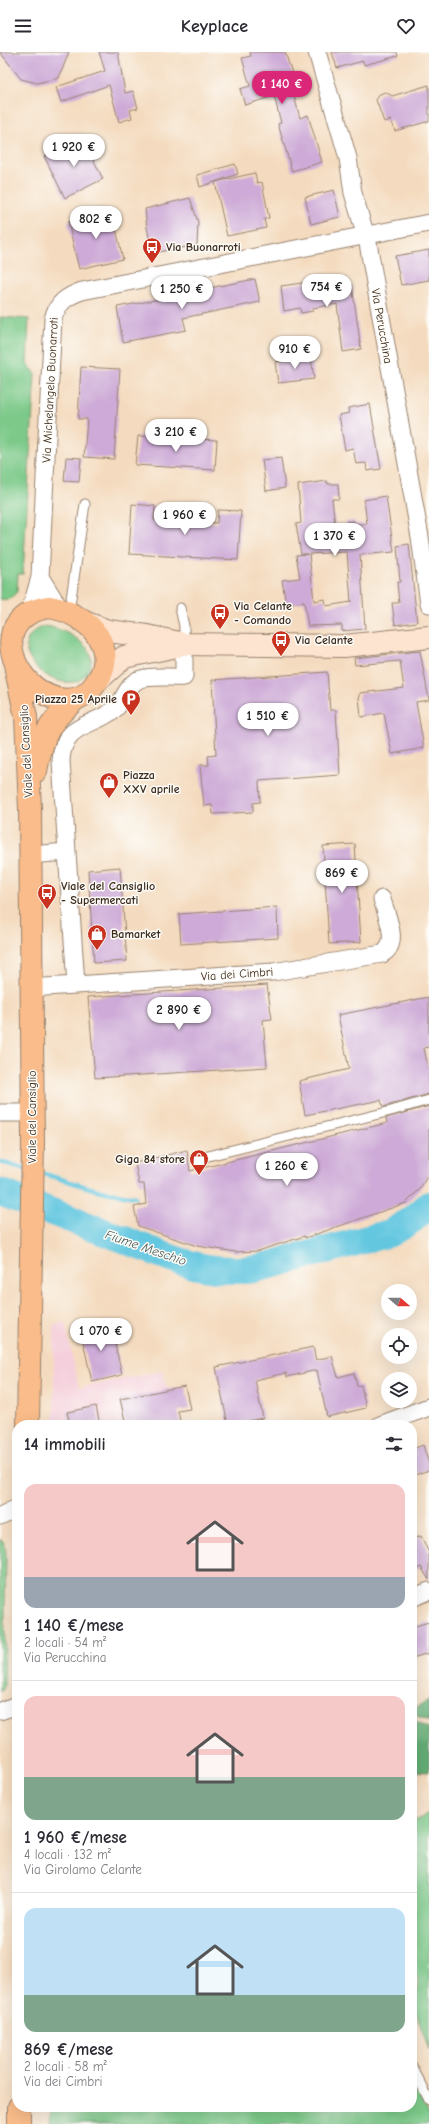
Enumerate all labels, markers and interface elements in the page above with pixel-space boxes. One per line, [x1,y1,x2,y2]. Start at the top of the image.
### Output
icon: menu [12,15,34,37]
icon: heart [395,15,417,37]
text: Keyplace [181,16,248,37]
pin: 1 140 € [245,71,319,105]
text: 1 140 € [261,76,303,91]
pin: 1 920 € [37,134,111,168]
text: 1 920 € [52,139,96,154]
pin: 802 € [68,206,124,240]
text: 802 € [79,211,113,226]
bus stop icon: Via Buonarroti [141,236,163,264]
place label: Via Buonarroti [166,240,241,254]
pin: 754 € [299,274,355,308]
pin: 1 250 € [145,276,219,310]
text: 754 € [311,279,343,294]
text: 1 250 € [160,281,204,296]
street label: Via Perucchina [369,287,395,365]
street label: Via Michelangelo Buonarroti [39,317,61,463]
pin: 910 € [267,336,323,370]
text: 910 € [279,341,311,356]
pin: 3 210 € [139,419,213,453]
text: 3 210 € [154,424,198,439]
pin: 1 960 € [148,502,222,536]
text: 1 960 € [163,507,207,522]
pin: 1 370 € [298,523,372,557]
text: 1 370 € [313,528,357,543]
place label: Via Celante - Comando [234,599,292,627]
bus stop icon: Via Celante - Comando [209,602,231,630]
bus stop icon: Via Celante [270,629,292,657]
place label: Via Celante [295,633,353,647]
parking icon: Piazza 25 Aprile [120,688,142,716]
place label: Piazza 25 Aprile [35,692,117,706]
pin: 1 510 € [231,703,305,737]
street label: Viale del Cansiglio [17,704,35,798]
text: 1 510 € [247,708,289,723]
place label: Piazza XXV aprile [123,768,180,796]
shop icon: Piazza XXV aprile [98,771,120,799]
pin: 869 € [314,860,370,894]
text: 869 € [325,865,359,880]
place label: Viale del Cansiglio - Supermercati [61,879,155,907]
bus stop icon: Viale del Cansiglio - Supermercati [36,882,58,910]
shop icon: Bamarket [86,923,108,951]
place label: Bamarket [111,927,161,941]
street label: Via dei Cimbri [200,964,274,984]
pin: 2 890 € [142,997,216,1031]
text: 2 890 € [156,1002,202,1017]
street label: Viale del Cansiglio [25,1071,39,1163]
shop icon: Giga 84 store [188,1148,210,1176]
place label: Giga 84 store [115,1152,185,1166]
pin: 1 260 € [250,1153,324,1187]
text: 1 260 € [265,1158,309,1173]
water label: Fiume Meschio [103,1227,189,1268]
north arrow [381,1284,417,1320]
map controls [381,1284,417,1408]
pin: 1 070 € [64,1318,138,1352]
text: 1 070 € [79,1323,123,1338]
button: locate [381,1328,417,1364]
button: layers [381,1372,417,1408]
icon: filters [383,1433,405,1455]
text: 14 immobili [24,1435,106,1454]
icon: home [179,1510,251,1582]
text: 1 140 €/mese [24,1616,124,1635]
text: 2 locali · 54 m² [24,1635,106,1650]
text: Via Perucchina [24,1650,106,1665]
icon: home [179,1722,251,1794]
text: 1 960 €/mese [24,1828,127,1847]
text: 4 locali · 132 m² [24,1847,111,1862]
text: Via Girolamo Celante [24,1862,142,1877]
icon: home [179,1934,251,2006]
text: 869 €/mese [24,2040,113,2059]
text: 2 locali · 58 m² [24,2059,107,2074]
text: Via dei Cimbri [24,2074,102,2089]

